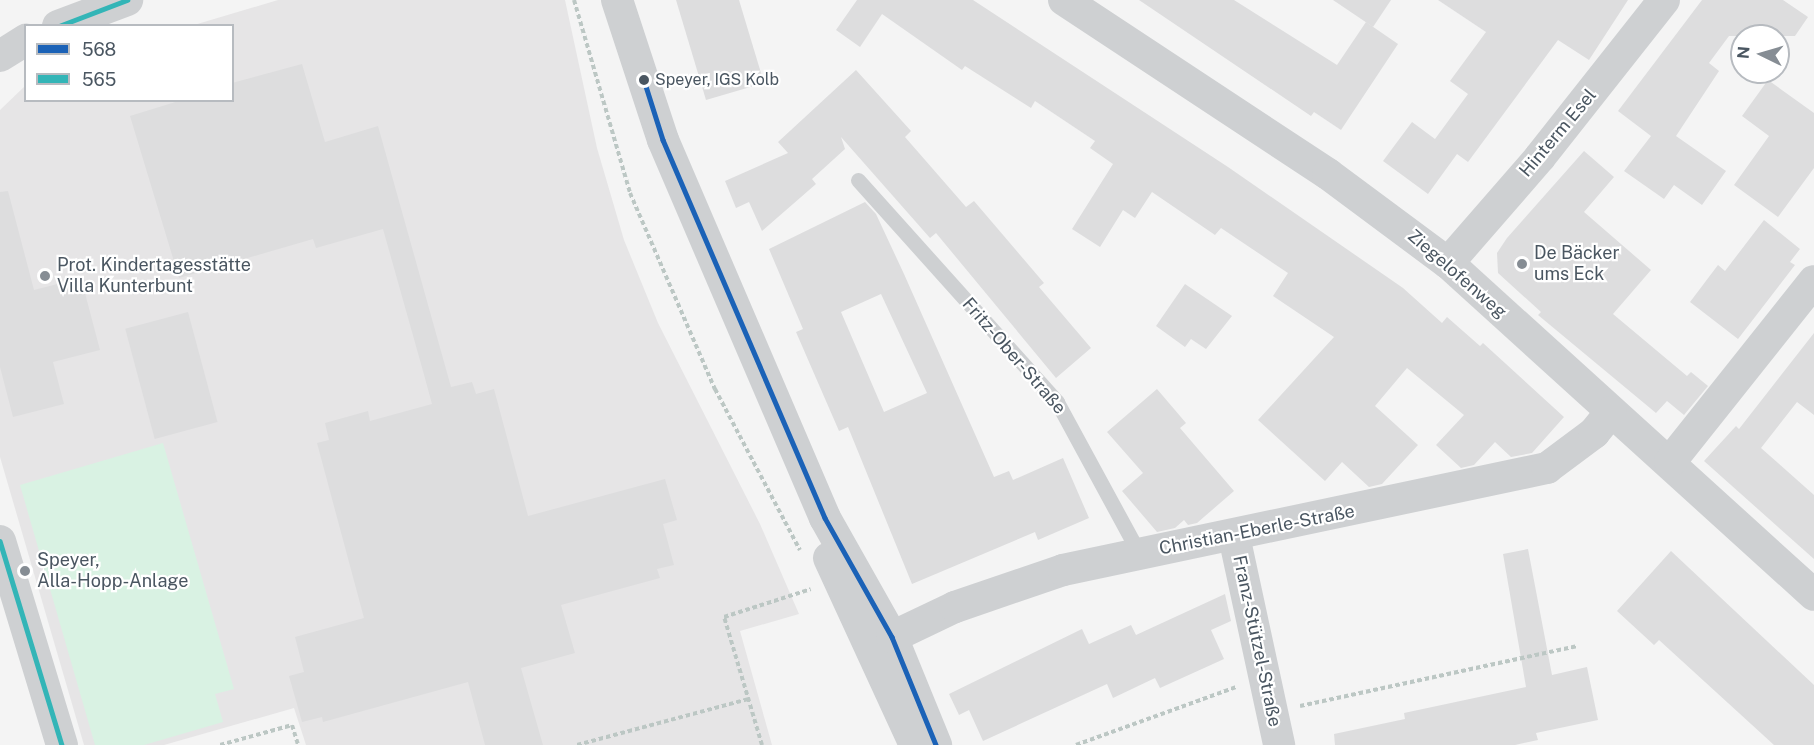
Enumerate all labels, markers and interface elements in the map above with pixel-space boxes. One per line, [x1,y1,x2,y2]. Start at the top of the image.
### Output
legend [24,24,234,102]
north arrow [1730,24,1790,84]
text: 568 [82,39,116,60]
text: N [1734,46,1754,60]
text: 565 [82,69,116,90]
place label: Speyer, IGS Kolb [655,70,779,90]
marker: Speyer, IGS Kolb [638,74,650,86]
street label: Hinterm Esel [1515,85,1601,181]
street label: Ziegelofenweg [1403,225,1511,323]
place label: De Bäcker ums Eck [1534,243,1620,286]
place label: Prot. Kindertagesstätte Villa Kunterbunt [57,255,251,298]
marker: De Bäcker ums Eck [1515,257,1529,271]
marker: Prot. Kindertagesstätte Villa Kunterbunt [38,269,52,283]
street label: Fritz-Ober-Straße [958,294,1070,418]
street label: Christian-Eberle-Straße [1157,500,1357,560]
place label: Speyer, Alla-Hopp-Anlage [37,550,188,592]
street label: Franz-Stützel-Straße [1228,553,1286,729]
marker: Speyer, Alla-Hopp-Anlage [18,564,32,578]

